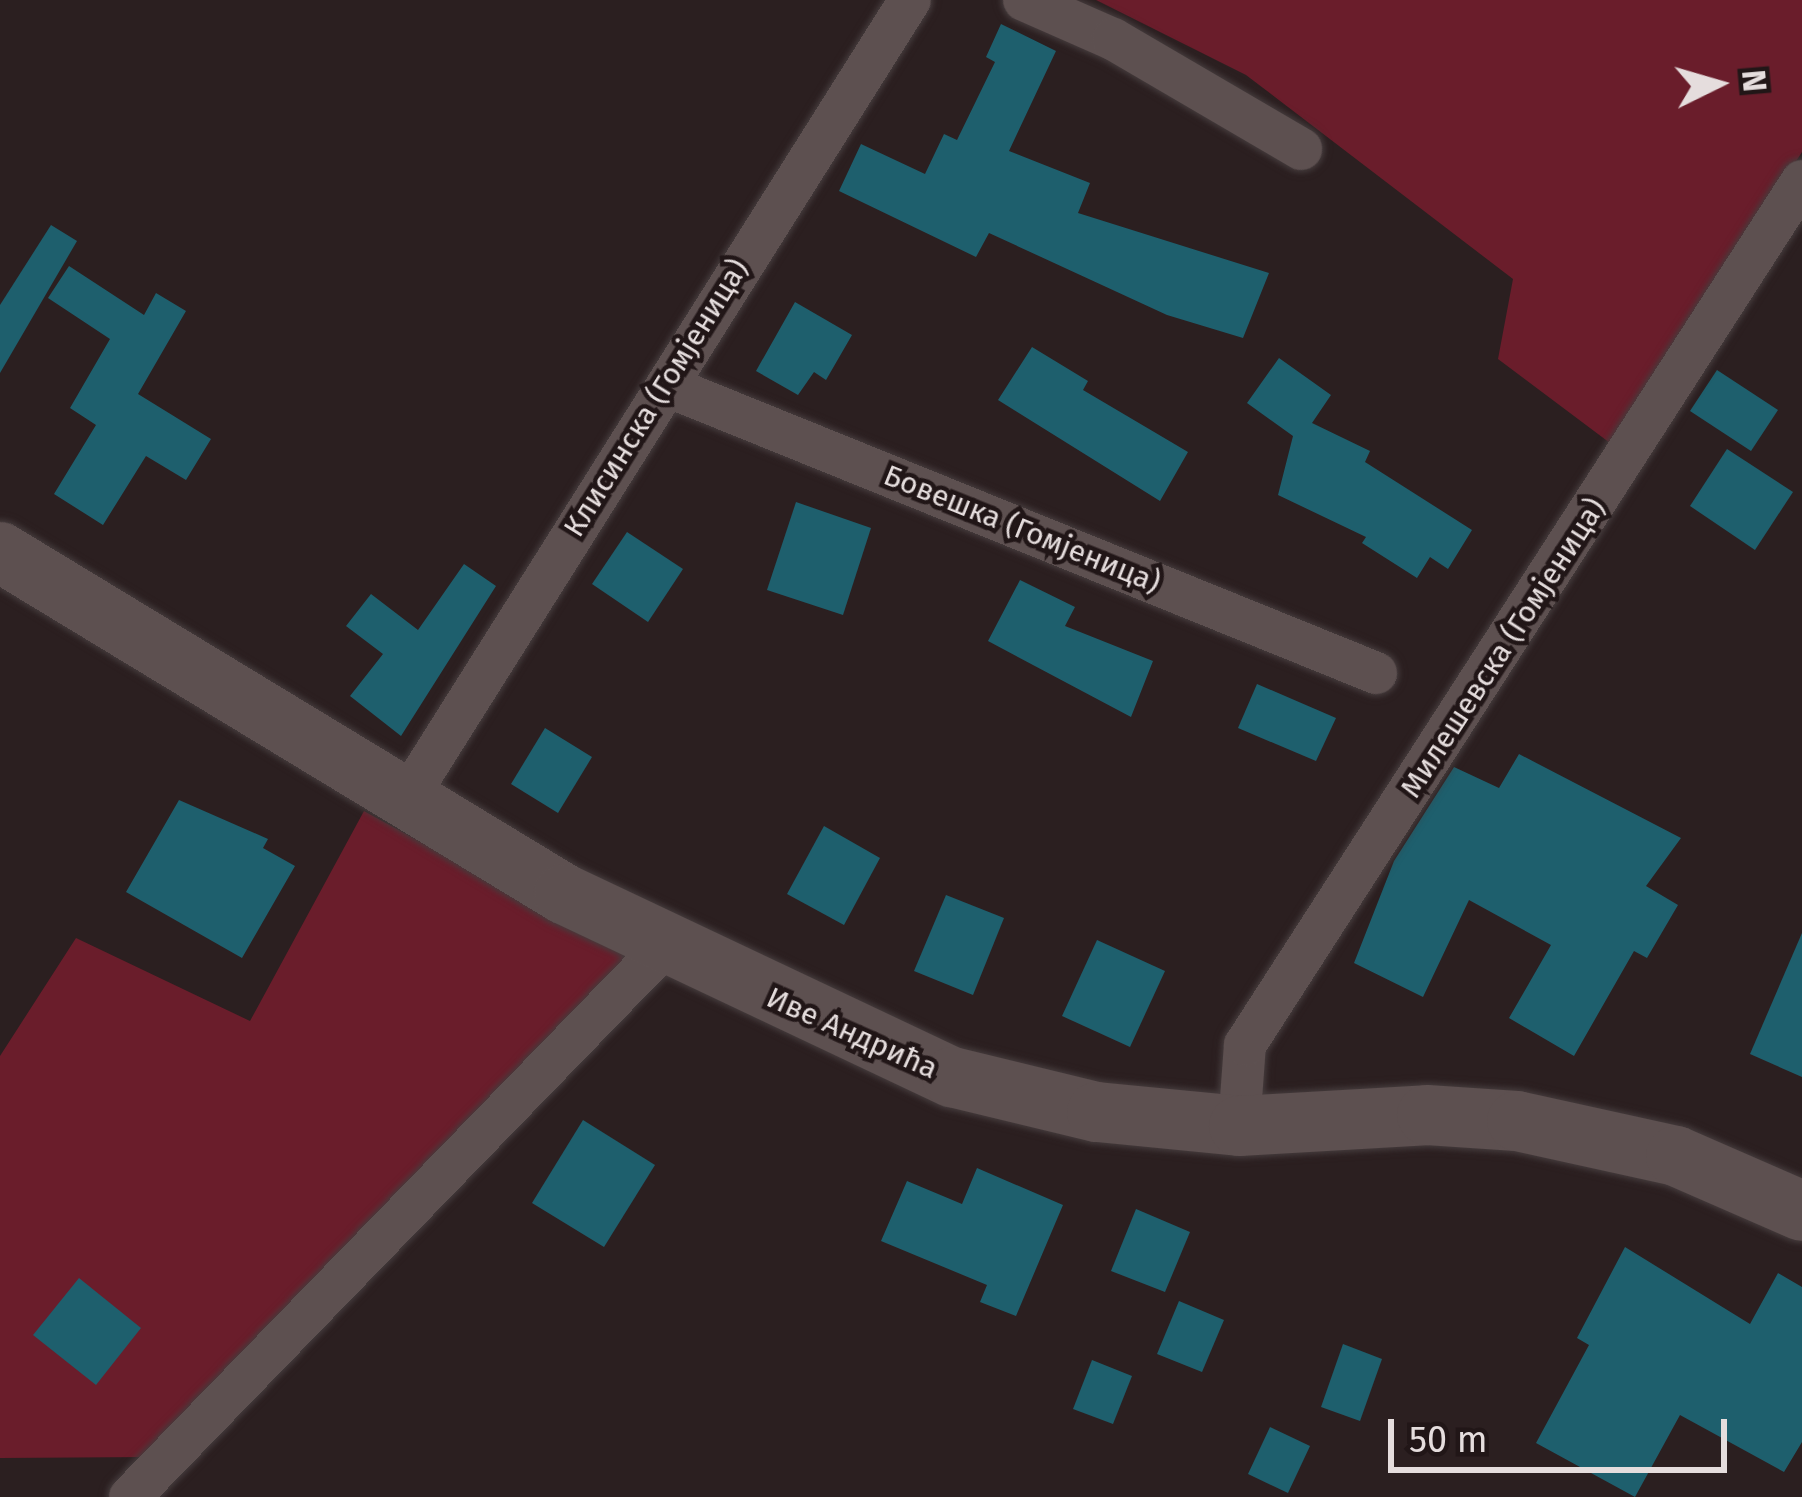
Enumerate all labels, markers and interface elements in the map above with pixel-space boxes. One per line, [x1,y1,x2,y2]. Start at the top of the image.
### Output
north arrow [1658,24,1778,144]
text: N [1733,68,1775,94]
street label: Клисинска (Гомјеница) [556,253,756,543]
street label: Бовешка (Гомјеница) [878,457,1166,601]
street label: Милешевска (Гомјеница) [1393,492,1613,804]
street label: Иве Андрића [761,979,943,1087]
scale bar [1394,1395,1733,1469]
text: 50 m [1409,1418,1488,1462]

